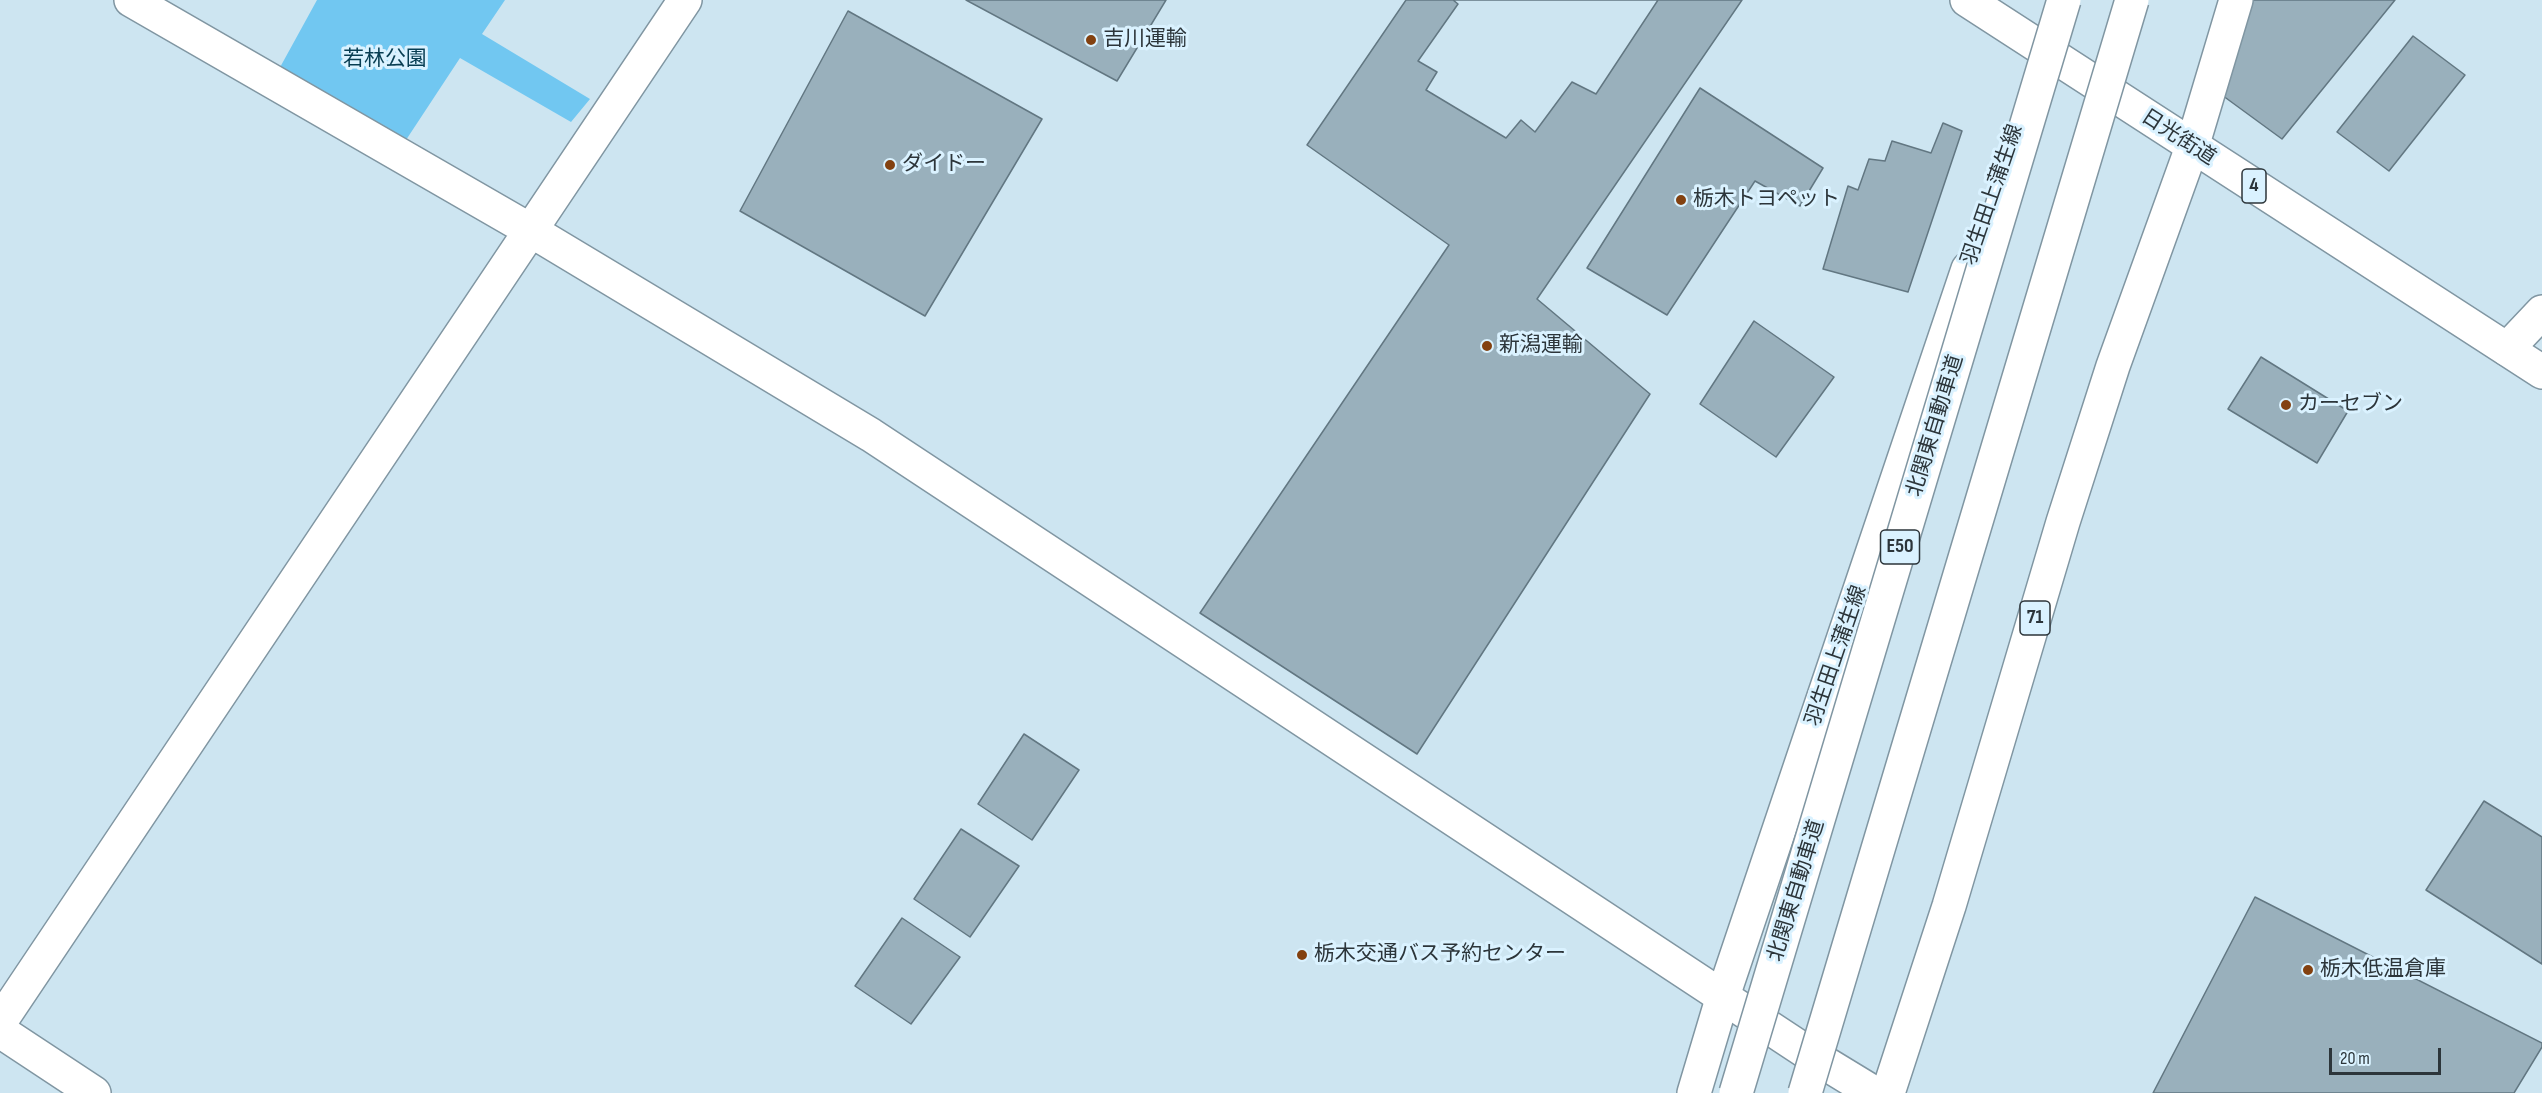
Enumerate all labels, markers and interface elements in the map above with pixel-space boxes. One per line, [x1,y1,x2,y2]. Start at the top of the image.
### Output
place label: 吉川運輸 [1103,27,1187,53]
marker: 吉川運輸 [1084,33,1098,47]
park label: 若林公園 [343,47,427,73]
street label: 日光街道 [2136,105,2220,171]
street label: 羽生田上蒲生線 [1957,121,2029,269]
place label: ダイドー [902,152,986,178]
marker: ダイドー [883,158,897,172]
road number: 4 [2242,169,2266,203]
place label: 栃木トヨペット [1693,187,1840,213]
marker: 栃木トヨペット [1674,193,1688,207]
place label: 新潟運輸 [1499,333,1583,359]
marker: 新潟運輸 [1480,339,1494,353]
street label: 北関東自動車道 [1902,352,1970,500]
place label: カーセブン [2298,392,2403,418]
marker: カーセブン [2279,398,2293,412]
road number: E50 [1880,530,1920,564]
street label: 羽生田上蒲生線 [1801,582,1873,730]
road number: 71 [2020,601,2050,635]
street label: 北関東自動車道 [1763,817,1831,965]
place label: 栃木交通バス予約センター [1314,942,1566,968]
marker: 栃木交通バス予約センター [1295,948,1309,962]
place label: 栃木低温倉庫 [2320,957,2446,983]
marker: 栃木低温倉庫 [2301,963,2315,977]
scale bar [2332,1036,2444,1074]
text: 20 m [2340,1048,2370,1069]

